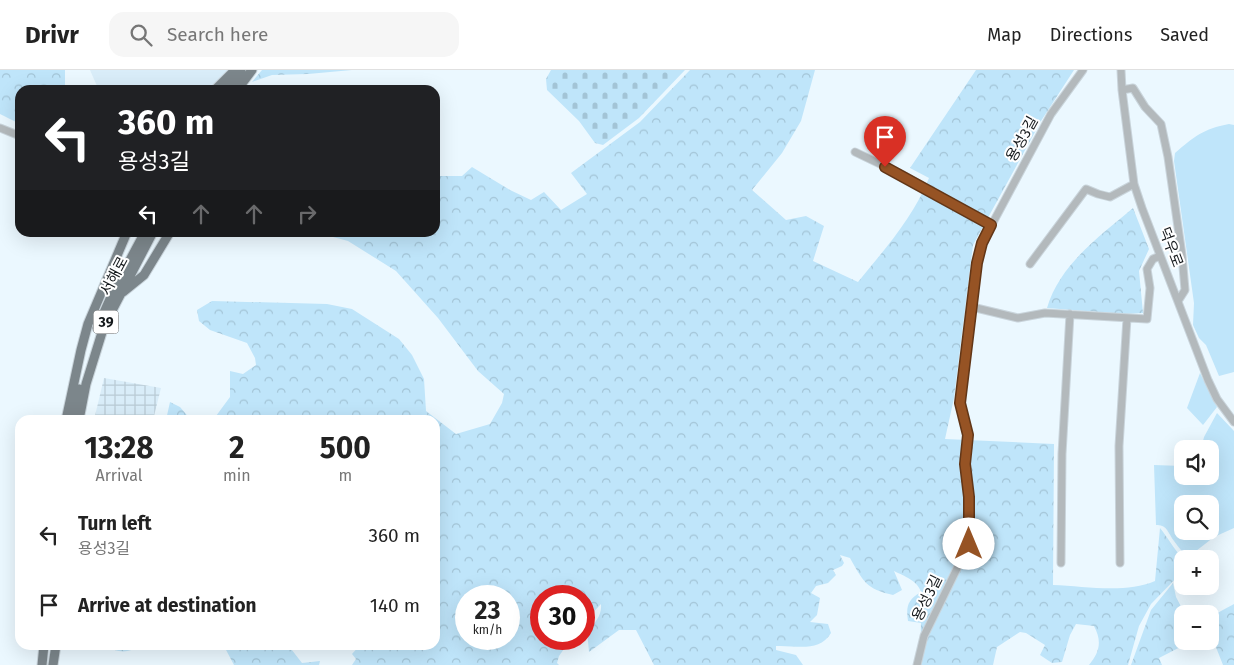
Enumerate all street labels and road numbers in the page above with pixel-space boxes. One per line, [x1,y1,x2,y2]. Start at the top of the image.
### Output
street label: 용성3길 [1002,113,1042,165]
street label: 덕우로 [1155,224,1187,270]
street label: 서해로 [96,253,132,299]
road number: 39 [94,310,118,334]
street label: 용성3길 [908,572,946,624]

